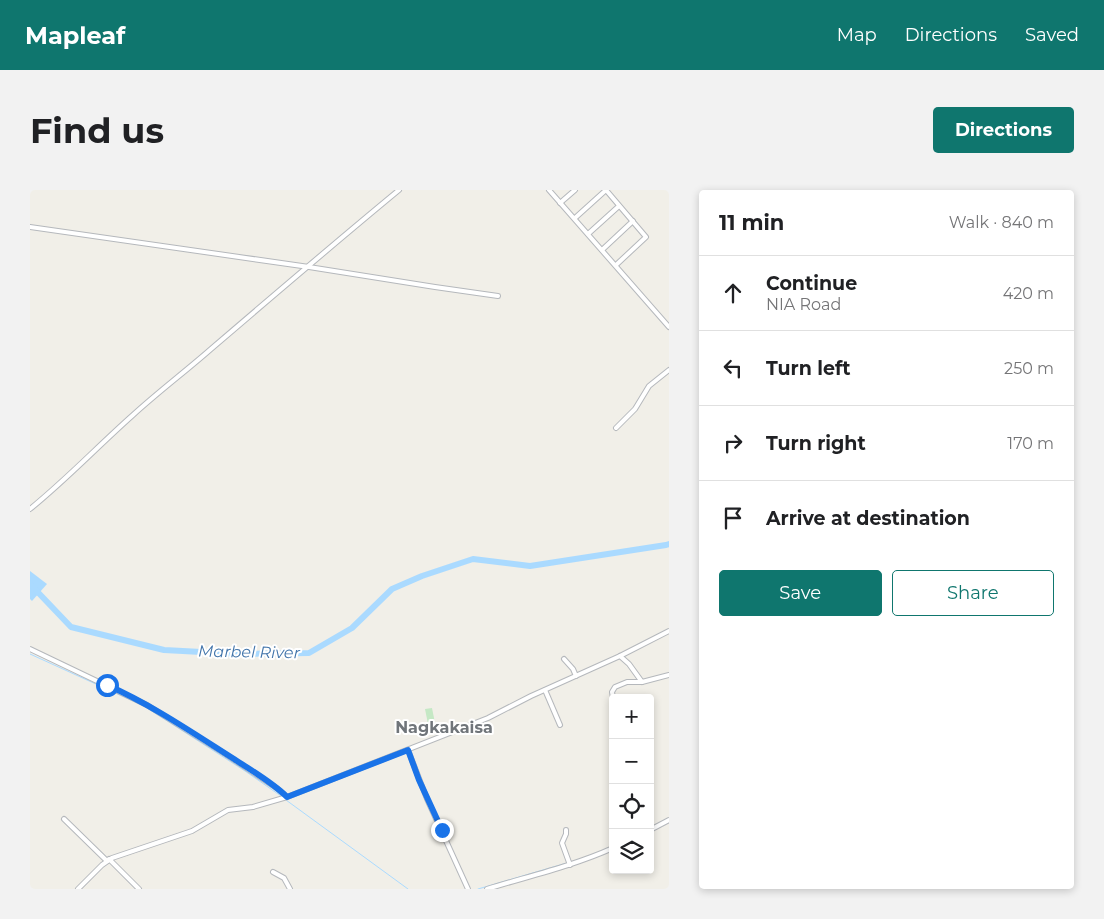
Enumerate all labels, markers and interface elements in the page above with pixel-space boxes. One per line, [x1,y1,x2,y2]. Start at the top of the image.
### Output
text: Mapleaf [25,21,125,50]
text: Map [837,24,877,46]
text: Directions [905,24,997,46]
text: Saved [1025,24,1079,46]
button: Directions [933,107,1074,153]
text: Find us [30,109,164,152]
text: 11 min [719,210,784,235]
text: Walk · 840 m [949,213,1054,232]
text: Continue [766,272,857,295]
icon: ahead [719,279,747,307]
text: 420 m [1003,284,1054,303]
text: NIA Road [766,295,841,314]
icon: left [719,354,747,382]
text: Turn left [766,357,851,380]
text: 250 m [1004,359,1054,378]
icon: right [719,429,747,457]
text: Turn right [766,432,866,455]
text: 170 m [1007,434,1054,453]
icon: arrive [719,504,747,532]
text: Arrive at destination [766,507,970,530]
button: Save [719,570,882,616]
button: Share [892,570,1054,616]
water label: Marbel River [198,642,301,662]
route start [96,674,119,697]
map controls [609,694,654,874]
button: + [609,694,654,739]
district label: Nagkakaisa [395,718,493,737]
button: − [609,739,654,784]
button: locate [609,784,654,829]
route end [431,819,454,842]
button: layers [609,829,654,874]

